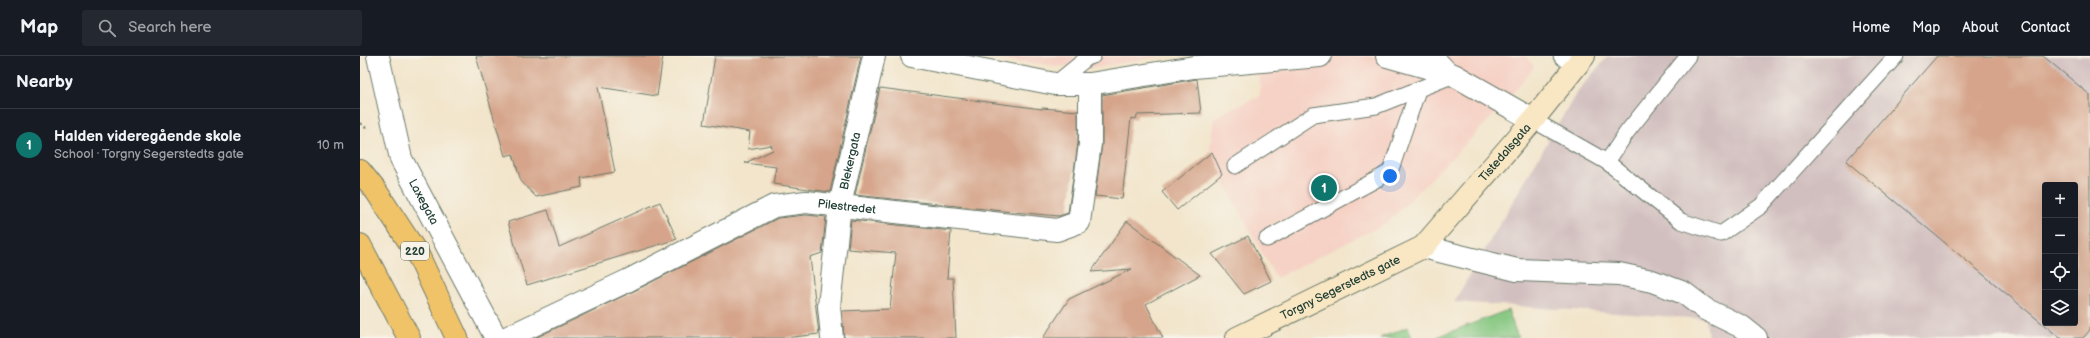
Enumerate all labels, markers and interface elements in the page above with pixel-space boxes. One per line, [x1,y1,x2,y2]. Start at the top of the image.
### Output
search box [82,10,362,46]
text: Map [20,16,58,39]
icon: search [96,17,118,39]
text: Search here [128,18,211,37]
text: Home [1852,19,1890,36]
text: Map [1912,19,1940,36]
text: About [1962,19,1999,36]
text: Contact [2021,19,2070,36]
text: Nearby [16,72,73,92]
street label: Tistedalsgata [1476,121,1535,185]
text: Halden videregående skole [54,127,241,146]
street label: Blekergata [837,130,864,191]
text: 1 [26,137,32,153]
text: 10 m [317,137,344,153]
text: School · Torgny Segerstedts gate [54,146,244,162]
your location [1380,166,1400,186]
pin: 1 [1311,173,1337,203]
street label: Laxegata [405,177,442,228]
map controls [2042,182,2078,326]
button: + [2042,182,2078,218]
street label: Pilestredet [817,196,877,218]
button: − [2042,218,2078,254]
road number: 220 [401,242,429,260]
street label: Torgny Segerstedts gate [1278,252,1403,324]
button: locate [2042,254,2078,290]
button: layers [2042,290,2078,326]

